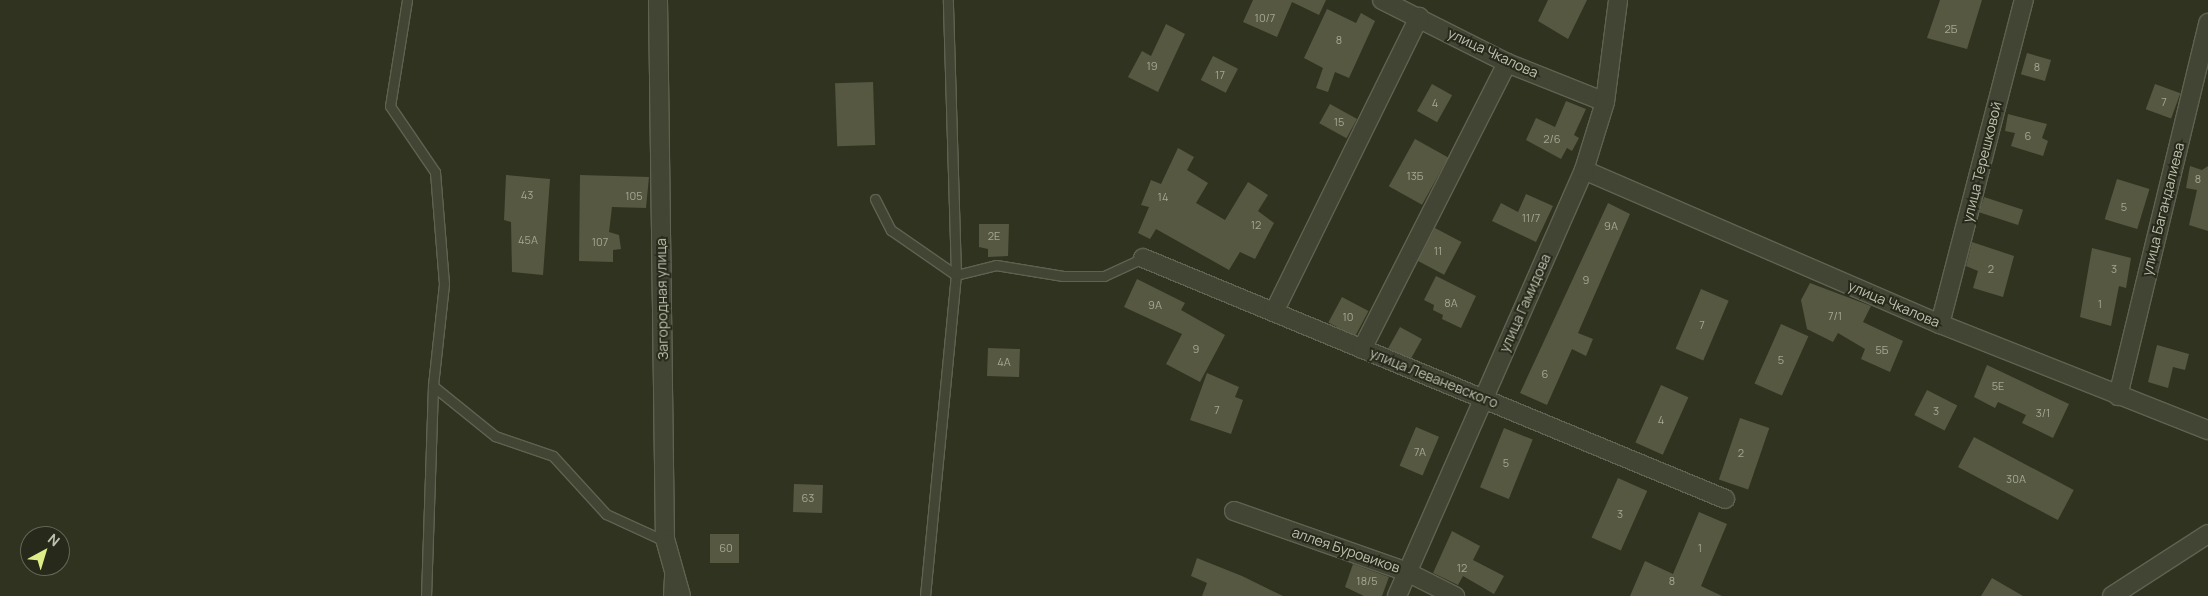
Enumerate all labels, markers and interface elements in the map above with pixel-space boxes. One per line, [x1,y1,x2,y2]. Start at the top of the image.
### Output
house number: 10/7 [1255,11,1275,25]
house number: 2Б [1945,22,1957,36]
street label: улица Чкалова [1445,25,1541,81]
house number: 8 [1336,33,1342,47]
house number: 19 [1146,59,1158,73]
house number: 8 [2034,60,2040,74]
house number: 17 [1215,68,1225,82]
house number: 7 [2161,95,2167,109]
house number: 4 [1432,96,1438,110]
street label: улица Терешковой [1959,100,2005,224]
house number: 15 [1334,115,1344,129]
house number: 6 [2025,129,2031,143]
house number: 2/6 [1543,132,1561,146]
street label: улица Багандалиева [2138,141,2188,277]
house number: 13Б [1406,169,1424,183]
house number: 8 [2195,172,2201,186]
house number: 43 [521,188,533,202]
house number: 105 [625,189,643,203]
house number: 14 [1158,190,1168,204]
house number: 5 [2121,200,2127,214]
house number: 11/7 [1522,211,1540,225]
house number: 12 [1251,218,1261,232]
house number: 9А [1604,219,1618,233]
house number: 2Е [988,229,1000,243]
house number: 45А [518,233,538,247]
house number: 107 [592,235,608,249]
street label: Загородная улица [653,238,671,360]
house number: 11 [1434,244,1442,258]
street label: улица Гамидова [1496,251,1554,355]
house number: 2 [1988,262,1994,276]
house number: 3 [2111,262,2117,276]
house number: 9 [1583,273,1589,287]
street label: улица Чкалова [1846,277,1942,331]
house number: 8А [1444,296,1458,310]
house number: 1 [2098,297,2102,311]
house number: 9А [1148,298,1162,312]
house number: 7/1 [1828,309,1842,323]
house number: 10 [1343,310,1353,324]
house number: 7 [1699,318,1705,332]
house number: 9 [1193,342,1199,356]
house number: 5Б [1876,343,1888,357]
street label: улица Леваневского [1367,345,1501,411]
house number: 5 [1778,353,1784,367]
house number: 4А [997,355,1011,369]
house number: 6 [1542,367,1548,381]
house number: 5Е [1992,379,2004,393]
house number: 7 [1214,403,1220,417]
house number: 3 [1933,404,1939,418]
house number: 3/1 [2036,406,2050,420]
house number: 4 [1658,413,1664,427]
house number: 7А [1414,445,1426,459]
house number: 2 [1738,446,1744,460]
house number: 5 [1503,456,1509,470]
house number: 30А [2006,472,2026,486]
house number: 63 [802,491,814,505]
house number: 3 [1617,507,1623,521]
street label: аллея Буровиков [1290,524,1402,576]
north arrow [20,526,70,576]
text: N [44,529,64,550]
house number: 60 [719,541,733,555]
house number: 1 [1698,541,1702,555]
house number: 12 [1457,561,1467,575]
house number: 18/5 [1356,574,1378,588]
house number: 8 [1669,574,1675,588]

